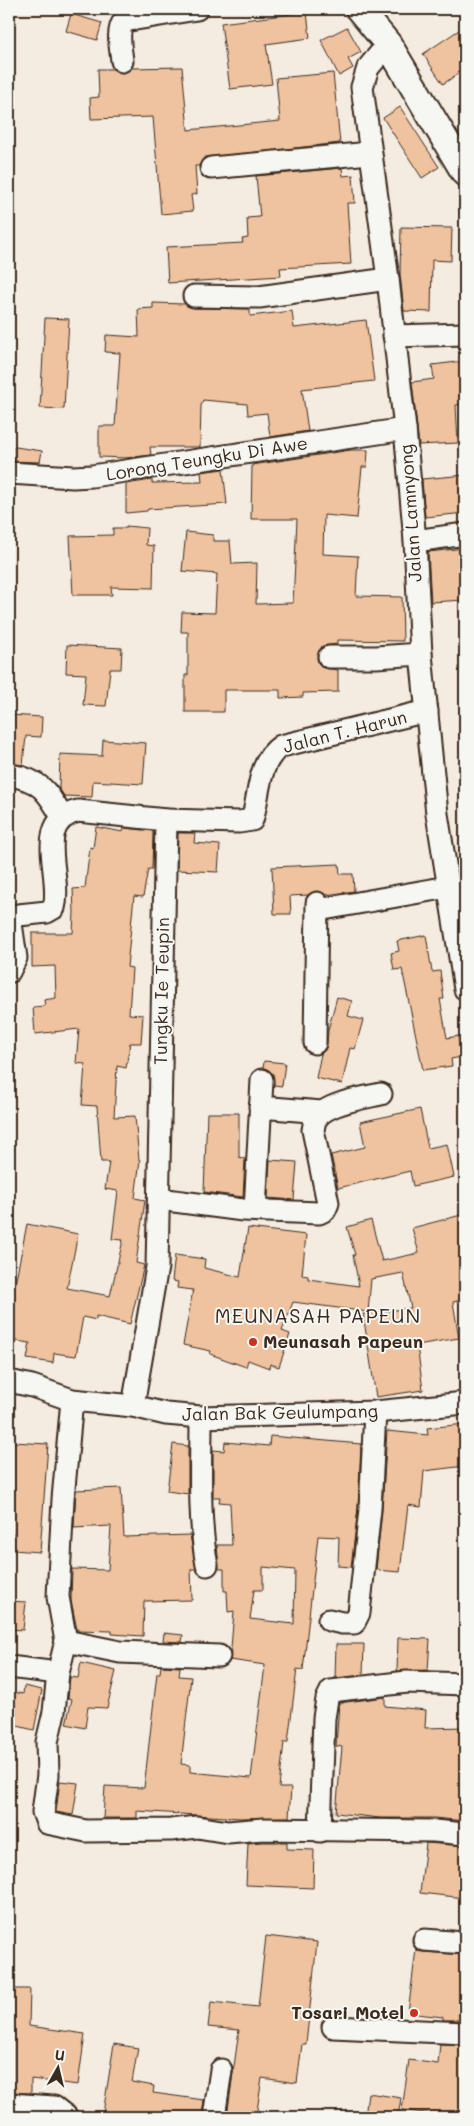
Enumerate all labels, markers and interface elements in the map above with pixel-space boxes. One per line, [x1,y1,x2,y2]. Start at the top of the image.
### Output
street label: Lorong Teungku Di Awe [104,430,309,486]
street label: Jalan Lamnyong [393,443,427,583]
street label: Jalan T. Harun [280,704,409,758]
street label: Tungku Ie Teupin [148,917,174,1065]
district label: MEUNASAH PAPEUN [215,1302,421,1328]
place label: Meunasah Papeun [263,1329,423,1353]
marker: Meunasah Papeun [247,1336,259,1348]
street label: Jalan Bak Geulumpang [182,1398,378,1426]
place label: Tosari Motel [291,2000,404,2024]
marker: Tosari Motel [408,2007,420,2019]
north arrow [32,2044,82,2094]
text: U [54,2045,66,2065]

